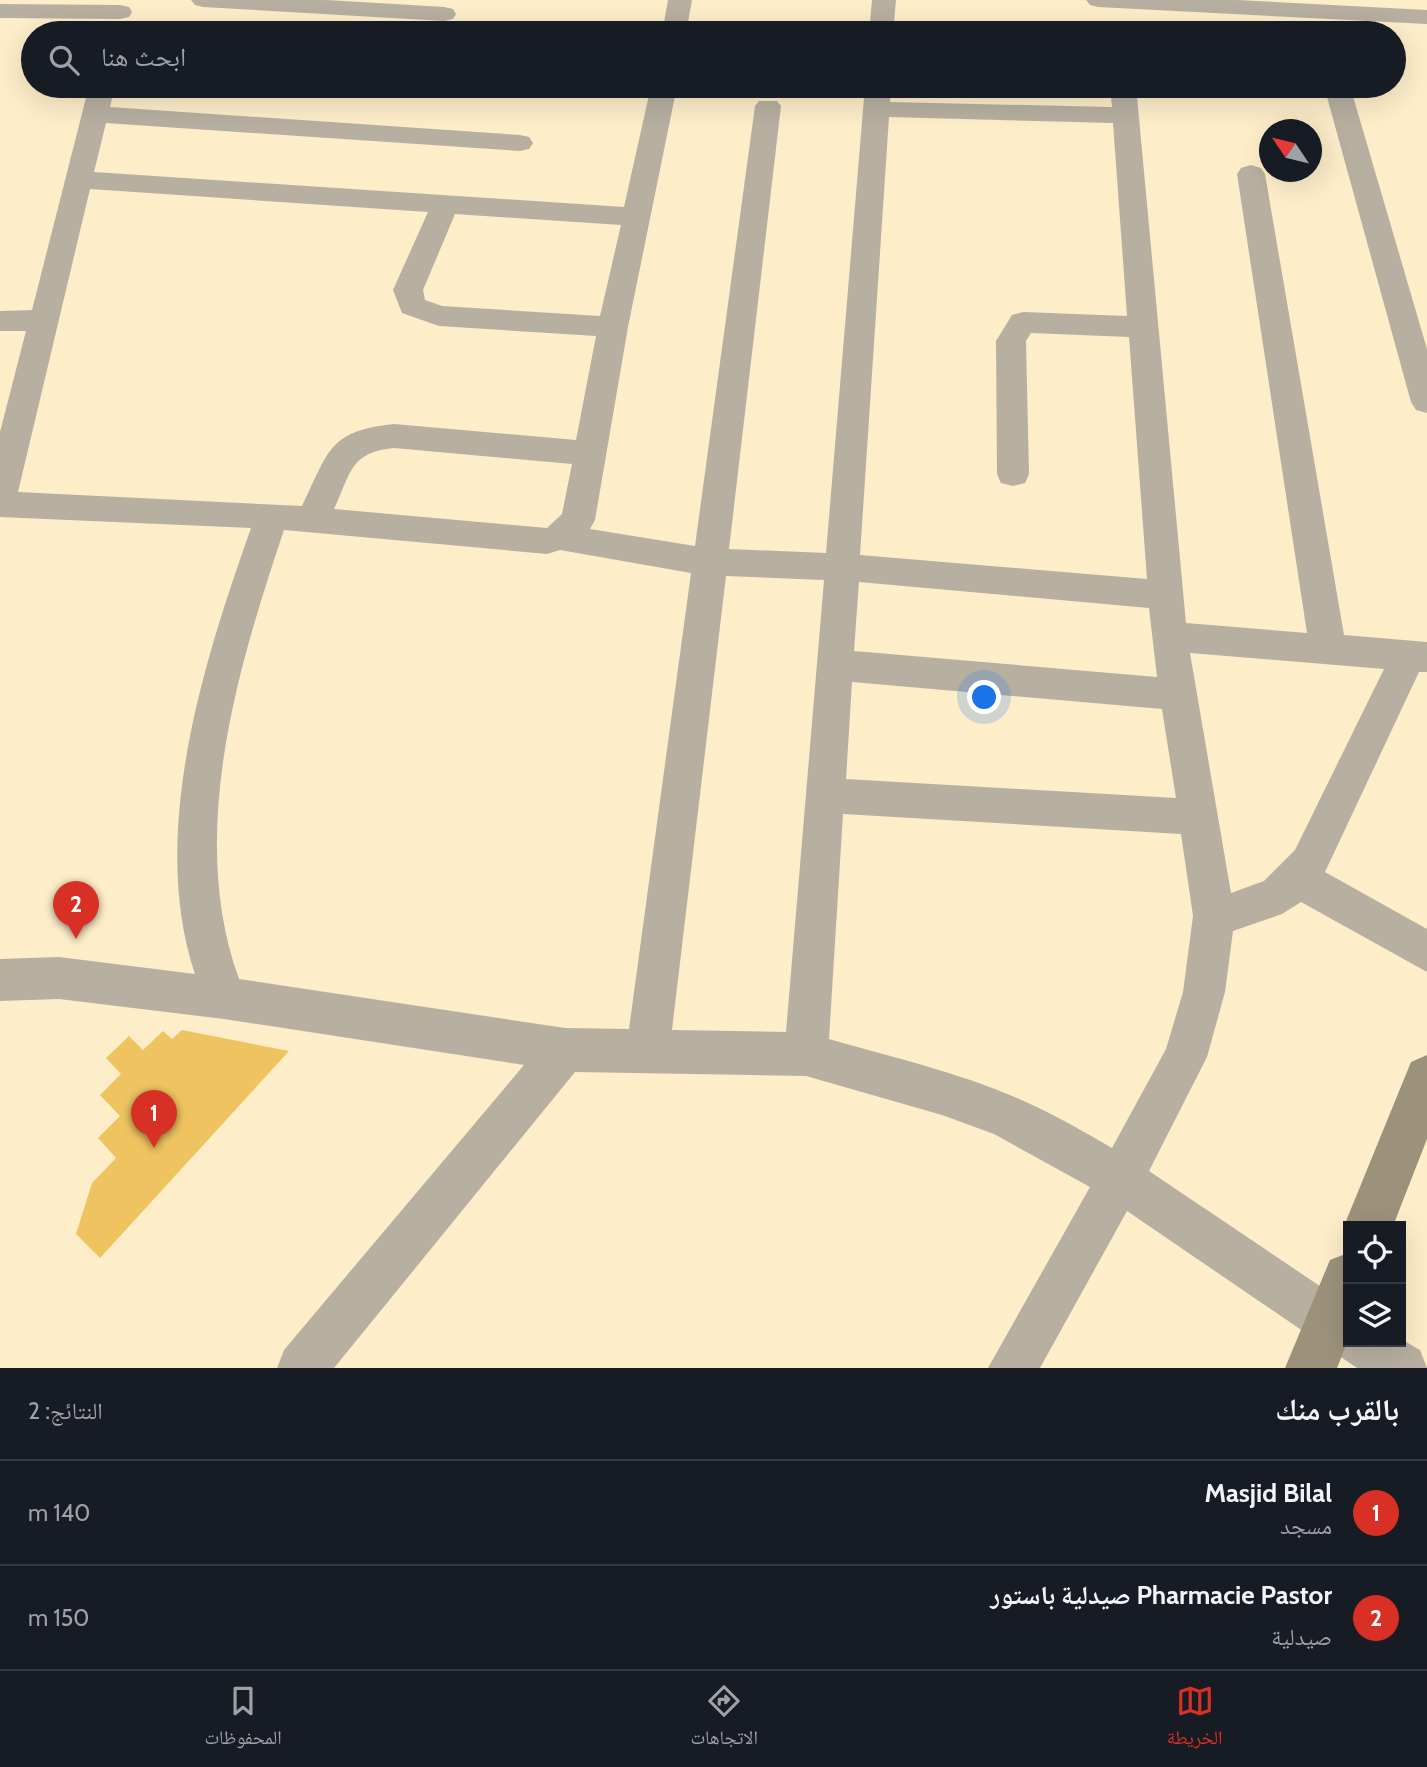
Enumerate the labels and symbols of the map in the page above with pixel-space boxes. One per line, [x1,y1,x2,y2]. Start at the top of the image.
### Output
north arrow [1259,119,1322,182]
your location [967,680,1001,714]
pin: 2 [53,881,99,939]
pin: 1 [131,1090,177,1148]

